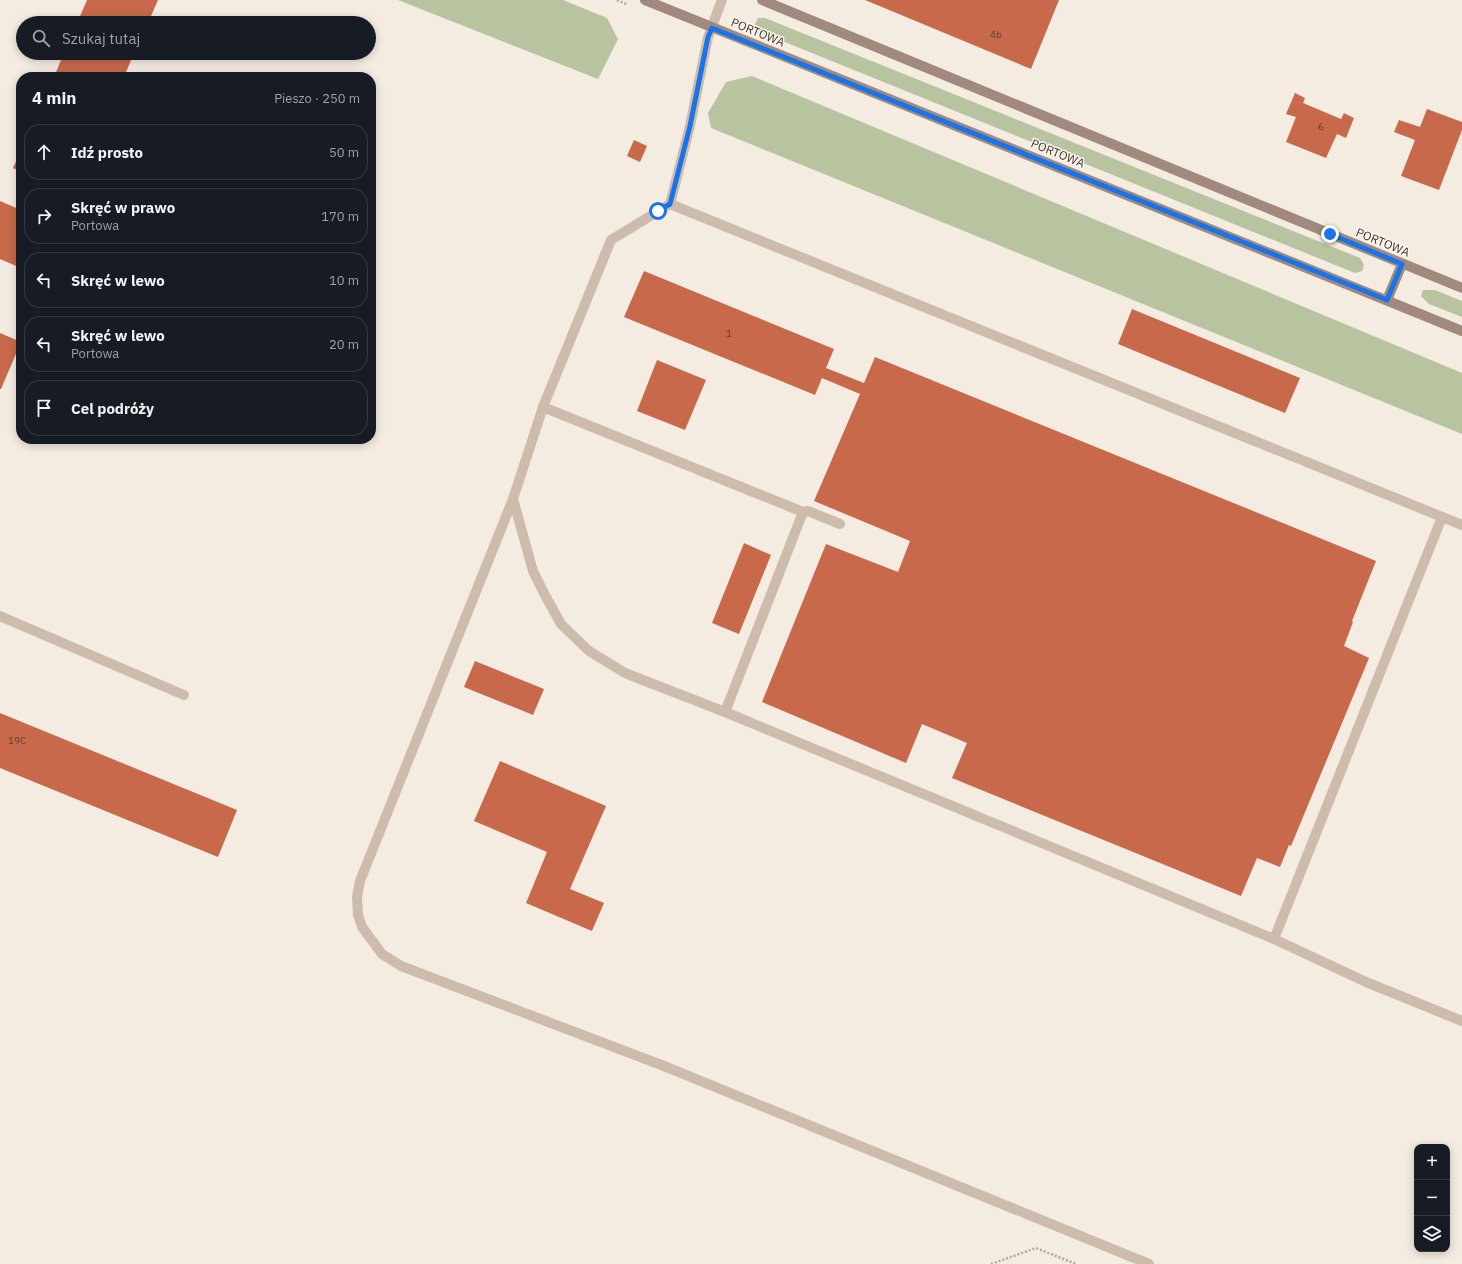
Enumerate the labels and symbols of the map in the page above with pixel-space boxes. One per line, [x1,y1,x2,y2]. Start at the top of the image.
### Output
street label: PORTOWA [729,14,787,50]
house number: 4b [990,28,1002,41]
house number: 6 [1318,120,1324,133]
street label: PORTOWA [1029,135,1087,171]
route start [649,202,667,220]
street label: PORTOWA [1354,224,1412,260]
route end [1321,225,1339,243]
house number: 1 [726,327,732,340]
house number: 19C [8,734,26,747]

